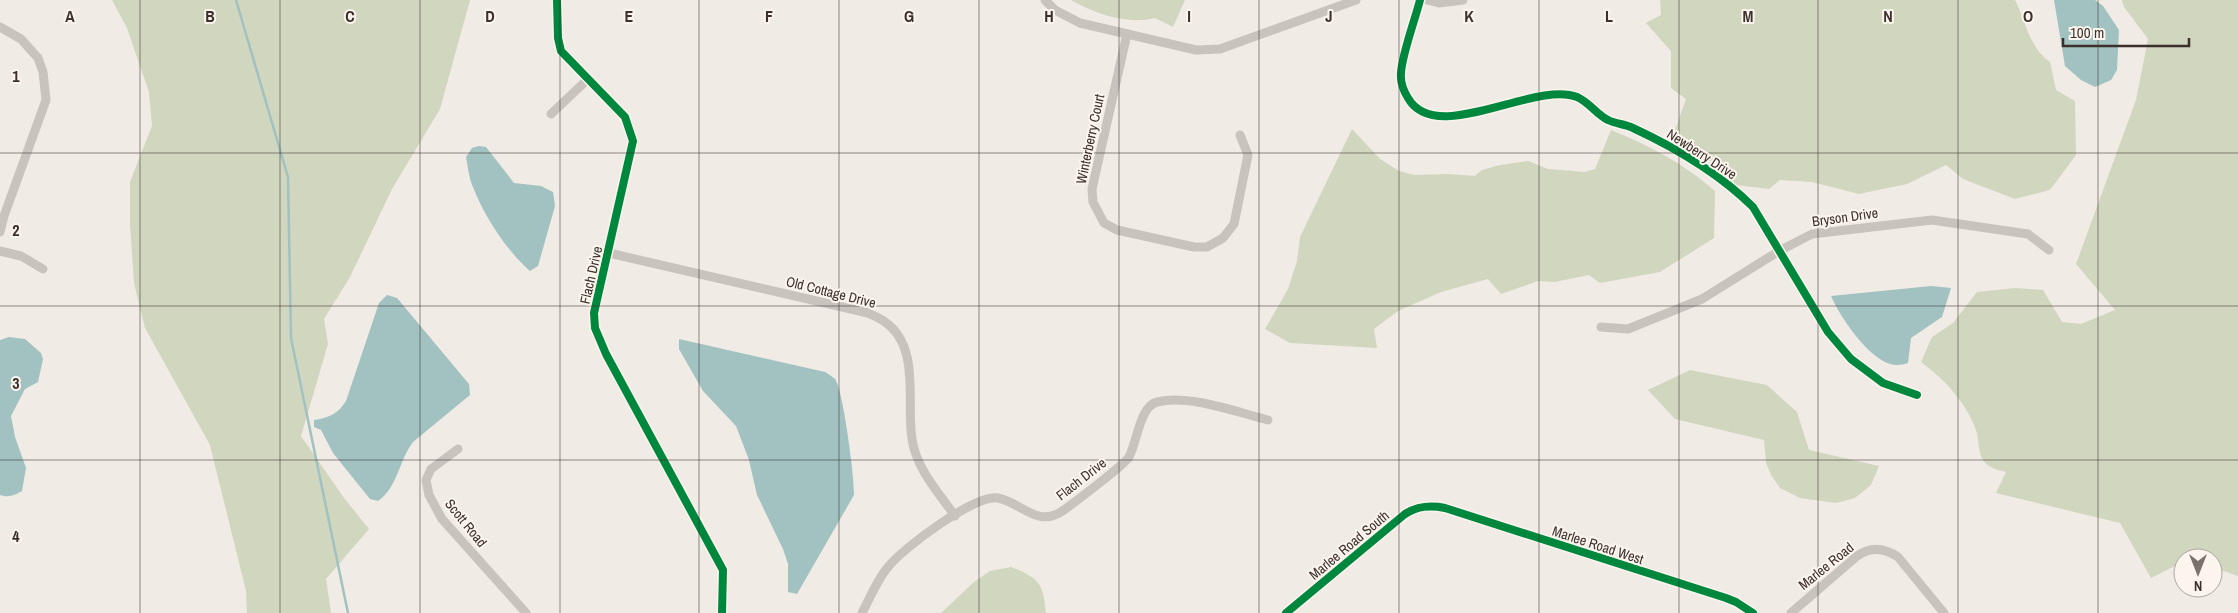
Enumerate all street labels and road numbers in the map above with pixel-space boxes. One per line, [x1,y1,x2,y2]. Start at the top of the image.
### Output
street label: Winterberry Court [1072,93,1108,185]
street label: Newberry Drive [1664,125,1740,183]
street label: Bryson Drive [1811,203,1879,231]
street label: Flach Drive [576,244,606,306]
street label: Old Cottage Drive [784,272,878,312]
street label: Flach Drive [1052,454,1110,504]
street label: Scott Road [441,495,491,551]
street label: Marlee Road South [1305,506,1393,584]
street label: Marlee Road West [1550,522,1646,568]
street label: Marlee Road [1795,538,1857,594]

